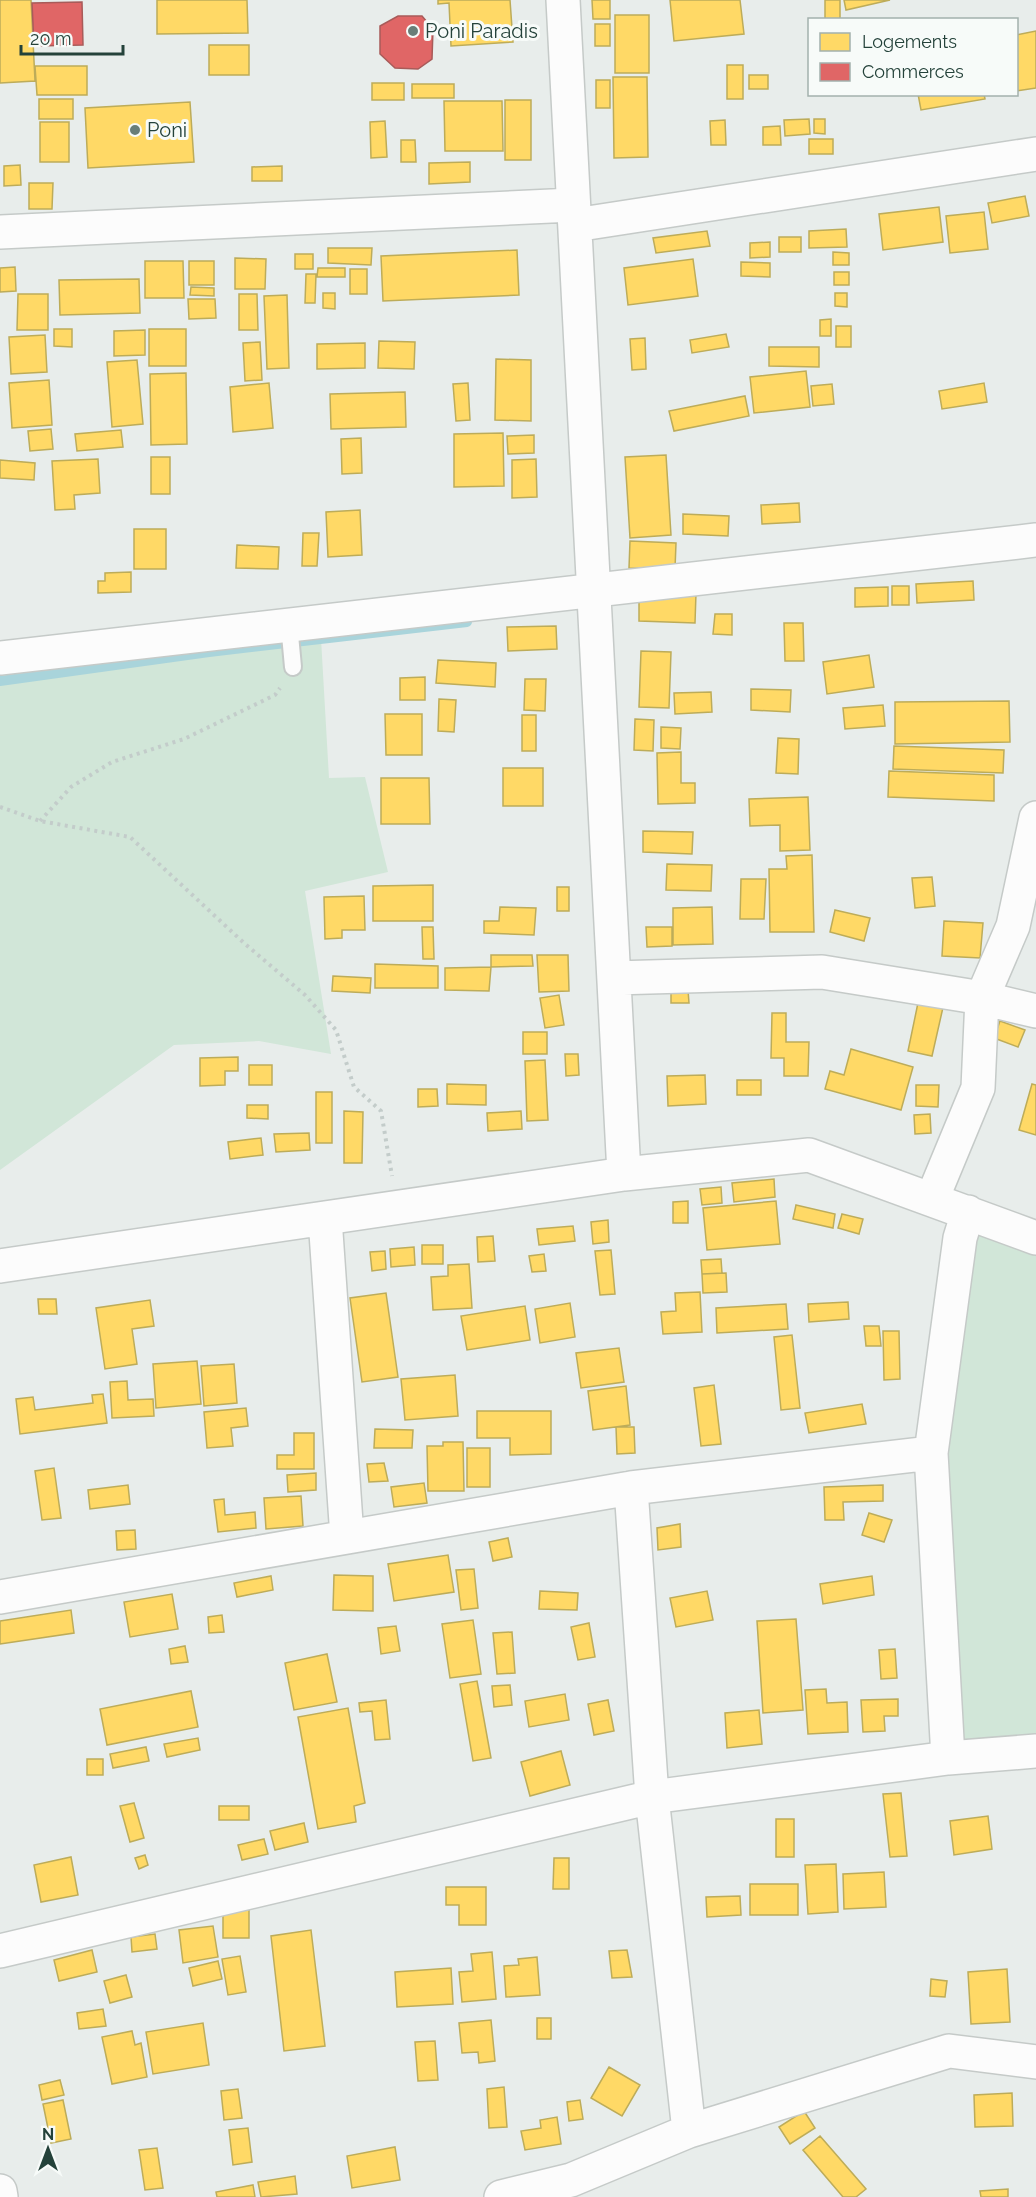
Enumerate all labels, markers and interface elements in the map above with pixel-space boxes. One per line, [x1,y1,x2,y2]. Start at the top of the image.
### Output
scale bar [21,18,123,56]
legend [808,18,1018,96]
place label: Poni Paradis [425,19,538,43]
marker: Poni Paradis [406,24,420,38]
text: 20 m [30,28,72,49]
text: Logements [862,31,957,52]
text: Commerces [862,61,964,82]
place label: Poni [147,118,187,142]
marker: Poni [128,123,142,137]
north arrow [18,2119,78,2179]
text: N [42,2125,54,2144]

